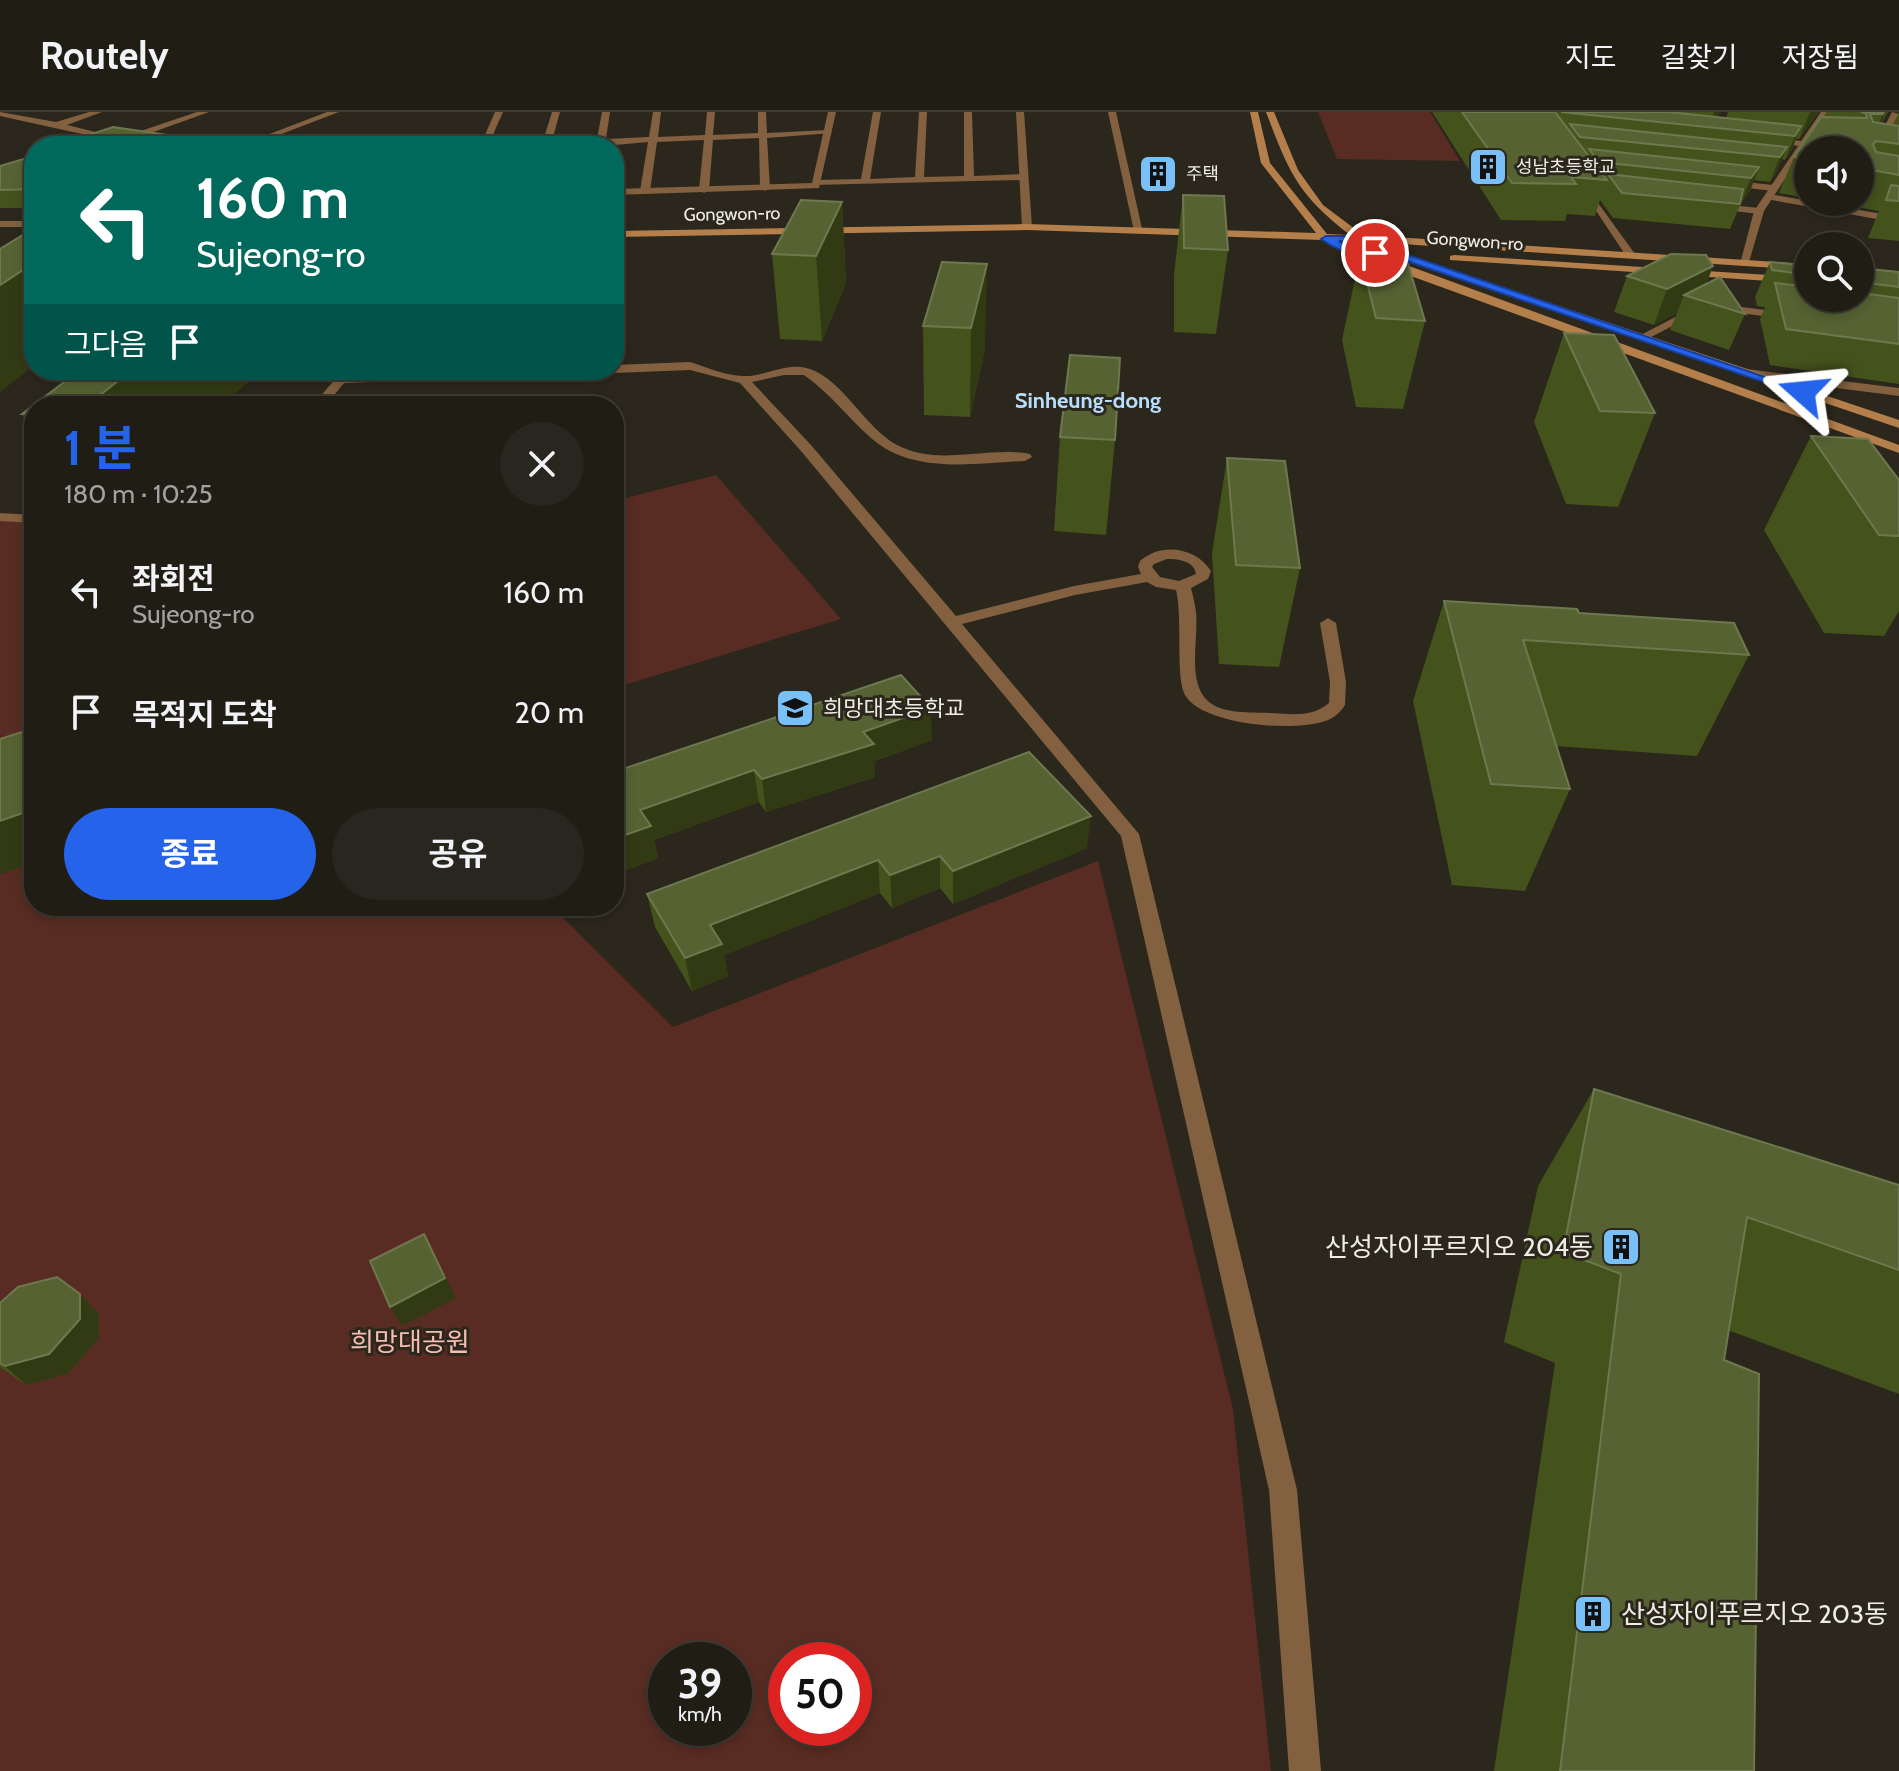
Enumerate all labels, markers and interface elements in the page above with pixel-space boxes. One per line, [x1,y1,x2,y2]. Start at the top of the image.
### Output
text: Routely [40,32,169,79]
text: 지도 [1565,40,1616,74]
text: 길찾기 [1660,40,1738,74]
text: 저장됨 [1782,40,1859,74]
map controls [1794,136,1874,312]
button: sound [1794,136,1874,216]
building icon: 성남초등학교 [1467,146,1509,188]
building icon: 주택 [1137,153,1179,195]
place label: 성남초등학교 [1516,156,1615,178]
place label: 주택 [1186,163,1219,185]
text: 160 m [196,164,349,232]
icon: left [64,168,168,272]
street label: Gongwon-ro [683,202,781,226]
pin [1341,219,1409,287]
street label: Gongwon-ro [1426,227,1524,255]
icon: arrive [1353,231,1397,275]
text: Sujeong-ro [196,232,366,276]
button: search [1794,232,1874,312]
icon: arrive [163,320,207,364]
text: 그다음 [64,326,147,363]
position arrow [1761,350,1845,434]
district label: Sinheung-dong [1015,387,1161,414]
text: 1 분 [64,419,137,477]
button: close [500,422,584,506]
text: 180 m · 10:25 [64,478,213,510]
text: 좌회전 [132,560,215,597]
icon: left [64,570,108,614]
text: 160 m [503,574,584,611]
text: Sujeong-ro [132,598,254,630]
school or university icon: 희망대초등학교 [774,687,816,729]
icon: arrive [64,690,108,734]
text: 20 m [514,694,584,731]
place label: 희망대초등학교 [823,695,965,722]
text: 목적지 도착 [132,696,277,733]
button: 종료 [64,808,316,900]
button: 공유 [332,808,584,900]
building icon: 산성자이푸르지오 204동 [1600,1226,1642,1268]
place label: 산성자이푸르지오 204동 [1325,1231,1593,1263]
park label: 희망대공원 [350,1326,470,1358]
building icon: 산성자이푸르지오 203동 [1572,1593,1614,1635]
place label: 산성자이푸르지오 203동 [1621,1598,1888,1630]
speed limit sign: 50 [768,1642,872,1746]
text: 39 [678,1659,722,1708]
text: km/h [678,1702,722,1726]

